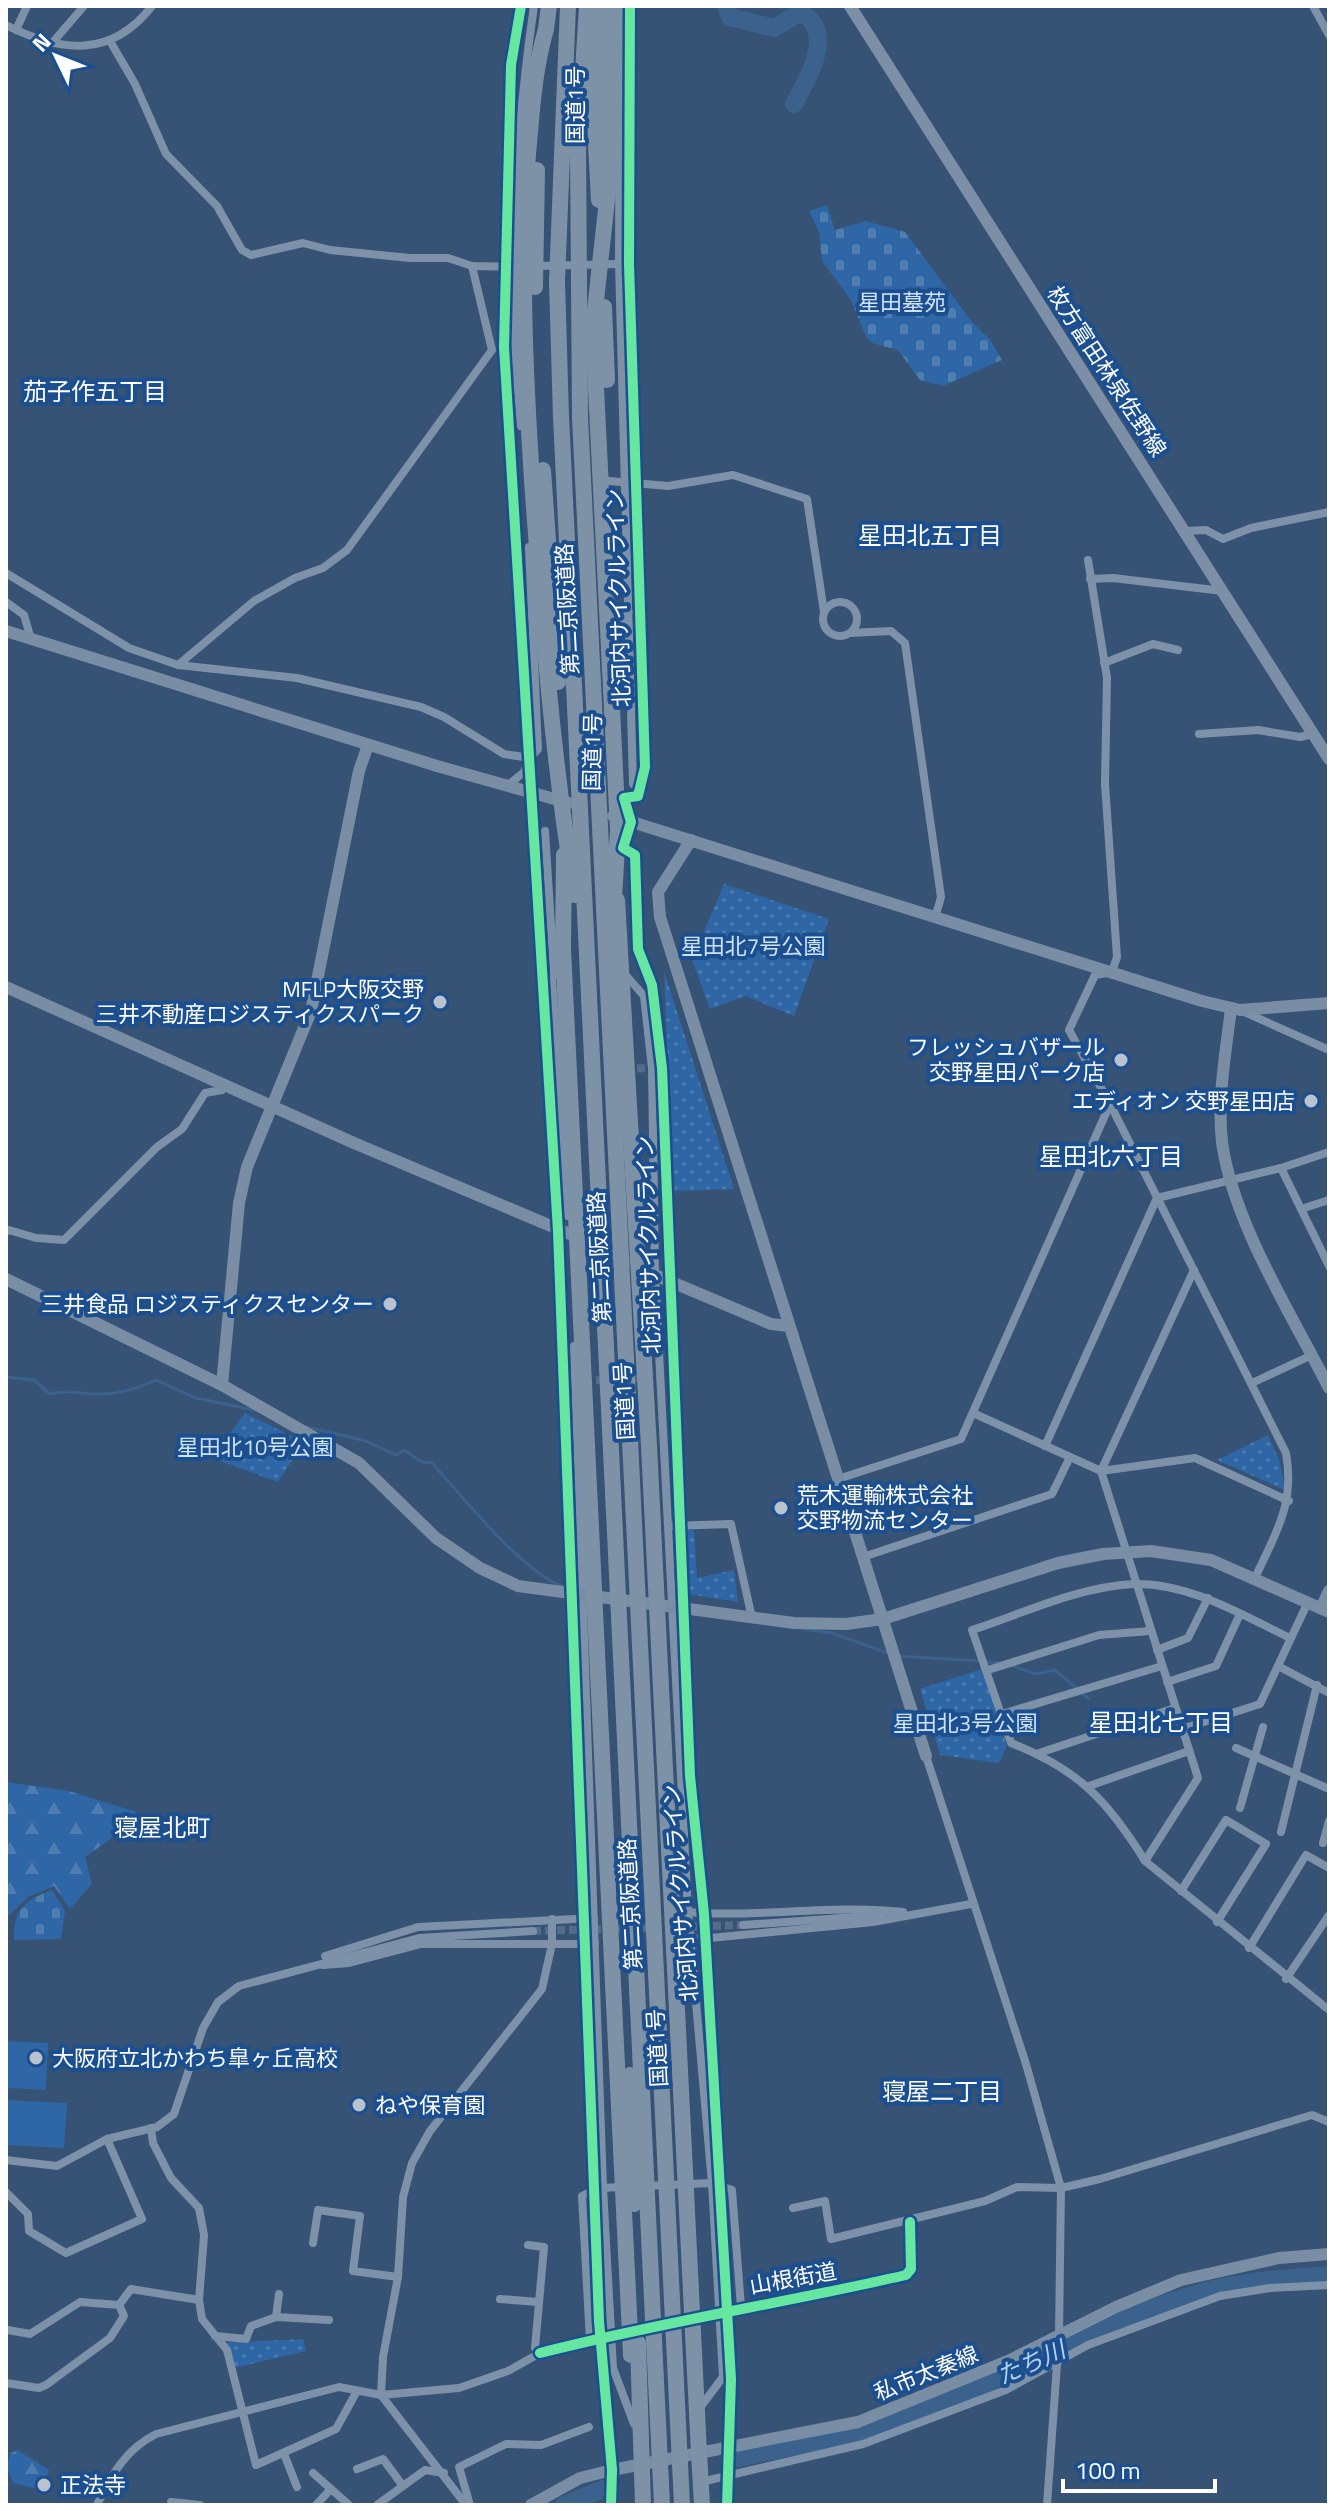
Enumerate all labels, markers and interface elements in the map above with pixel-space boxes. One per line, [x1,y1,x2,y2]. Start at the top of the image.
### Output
north arrow [16,16,96,96]
text: N [24,25,59,60]
street label: 国道1号 [558,66,592,144]
street label: 枚方富田林泉佐野線 [1039,279,1175,463]
park label: 星田墓苑 [858,285,946,319]
district label: 茄子作五丁目 [23,373,167,409]
street label: 北河内サイクルライン [597,488,639,708]
district label: 星田北五丁目 [858,517,1002,553]
street label: 第二京阪道路 [547,542,587,676]
street label: 国道1号 [574,713,610,791]
park label: 星田北7号公園 [681,929,825,963]
place label: MFLP大阪交野 三井不動産ロジスティクスパーク [96,972,424,1031]
marker: MFLP大阪交野 三井不動産ロジスティクスパーク [431,993,449,1011]
place label: フレッシュバザール 交野星田パーク店 [907,1030,1105,1089]
marker: フレッシュバザール 交野星田パーク店 [1112,1051,1130,1069]
place label: エディオン 交野星田店 [1072,1084,1295,1118]
marker: エディオン 交野星田店 [1302,1092,1320,1110]
street label: 北河内サイクルライン [627,1135,669,1355]
district label: 星田北六丁目 [1039,1138,1183,1174]
street label: 第二京阪道路 [579,1190,619,1324]
place label: 三井食品 ロジスティクスセンター [41,1287,374,1321]
marker: 三井食品 ロジスティクスセンター [381,1295,399,1313]
street label: 国道1号 [605,1361,643,1441]
park label: 星田北10号公園 [177,1430,333,1464]
place label: 荒木運輸株式会社 交野物流センター [797,1478,973,1537]
marker: 荒木運輸株式会社 交野物流センター [772,1499,790,1517]
district label: 星田北七丁目 [1089,1704,1233,1740]
park label: 星田北3号公園 [893,1706,1037,1740]
street label: 北河内サイクルライン [654,1782,706,2004]
district label: 寝屋北町 [114,1809,210,1845]
street label: 第二京阪道路 [610,1837,650,1971]
street label: 国道1号 [638,2008,676,2088]
place label: 大阪府立北かわち皐ヶ丘高校 [52,2041,338,2075]
marker: 大阪府立北かわち皐ヶ丘高校 [27,2049,45,2067]
district label: 寝屋二丁目 [882,2073,1002,2109]
place label: ねや保育園 [375,2088,485,2122]
marker: ねや保育園 [350,2096,368,2114]
street label: 山根街道 [747,2254,839,2302]
water label: たち川 [990,2330,1074,2393]
street label: 私市太秦線 [869,2337,983,2409]
scale bar [1063,2443,1215,2493]
text: 100 m [1075,2452,1141,2488]
place label: 正法寺 [60,2468,126,2502]
marker: 正法寺 [35,2476,53,2494]

